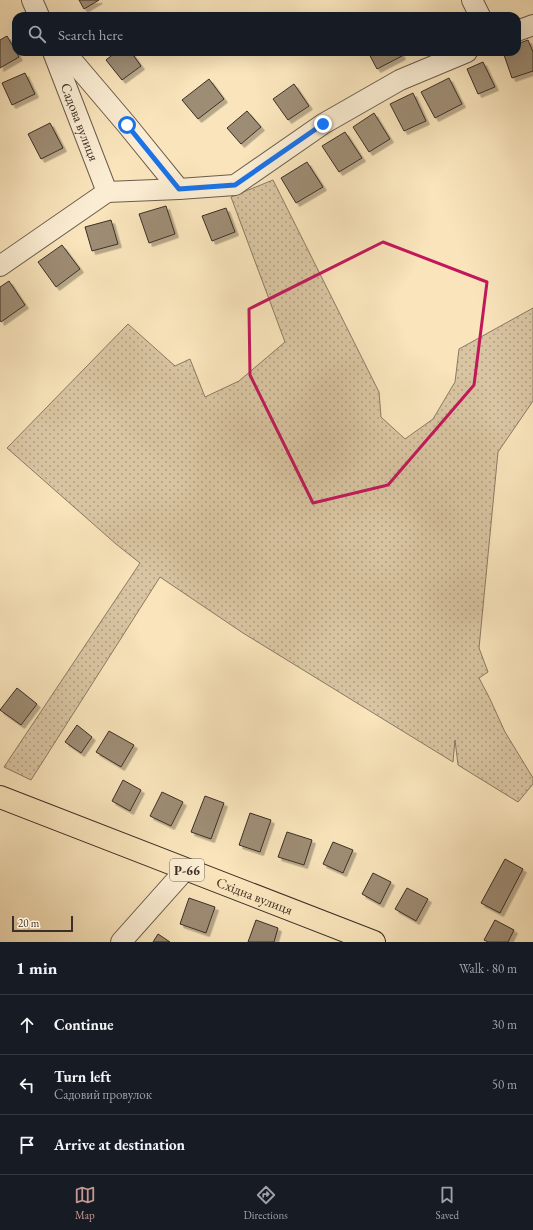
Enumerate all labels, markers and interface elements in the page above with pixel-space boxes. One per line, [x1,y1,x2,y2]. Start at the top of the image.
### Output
search box [12,12,521,56]
icon: search [26,23,48,45]
text: Search here [58,25,123,44]
street label: Садова вулиця [57,80,103,164]
route end [314,115,332,133]
route start [118,116,136,134]
road number: Р-66 [170,859,204,881]
street label: Східна вулиця [214,873,295,919]
scale bar [12,914,73,933]
text: 20 m [18,916,39,930]
text: 1 min [16,957,57,979]
text: Walk · 80 m [459,960,517,977]
icon: ahead [16,1014,38,1036]
text: Continue [54,1015,114,1034]
text: 30 m [492,1016,517,1033]
text: Turn left [54,1067,111,1086]
icon: left [16,1074,38,1096]
text: 50 m [492,1076,517,1093]
text: Садовий провулок [54,1086,152,1103]
icon: arrive [16,1134,38,1156]
text: Arrive at destination [54,1135,185,1154]
tab: Map [74,1184,96,1222]
tab: Directions [244,1184,288,1222]
tab: Saved [436,1184,459,1222]

